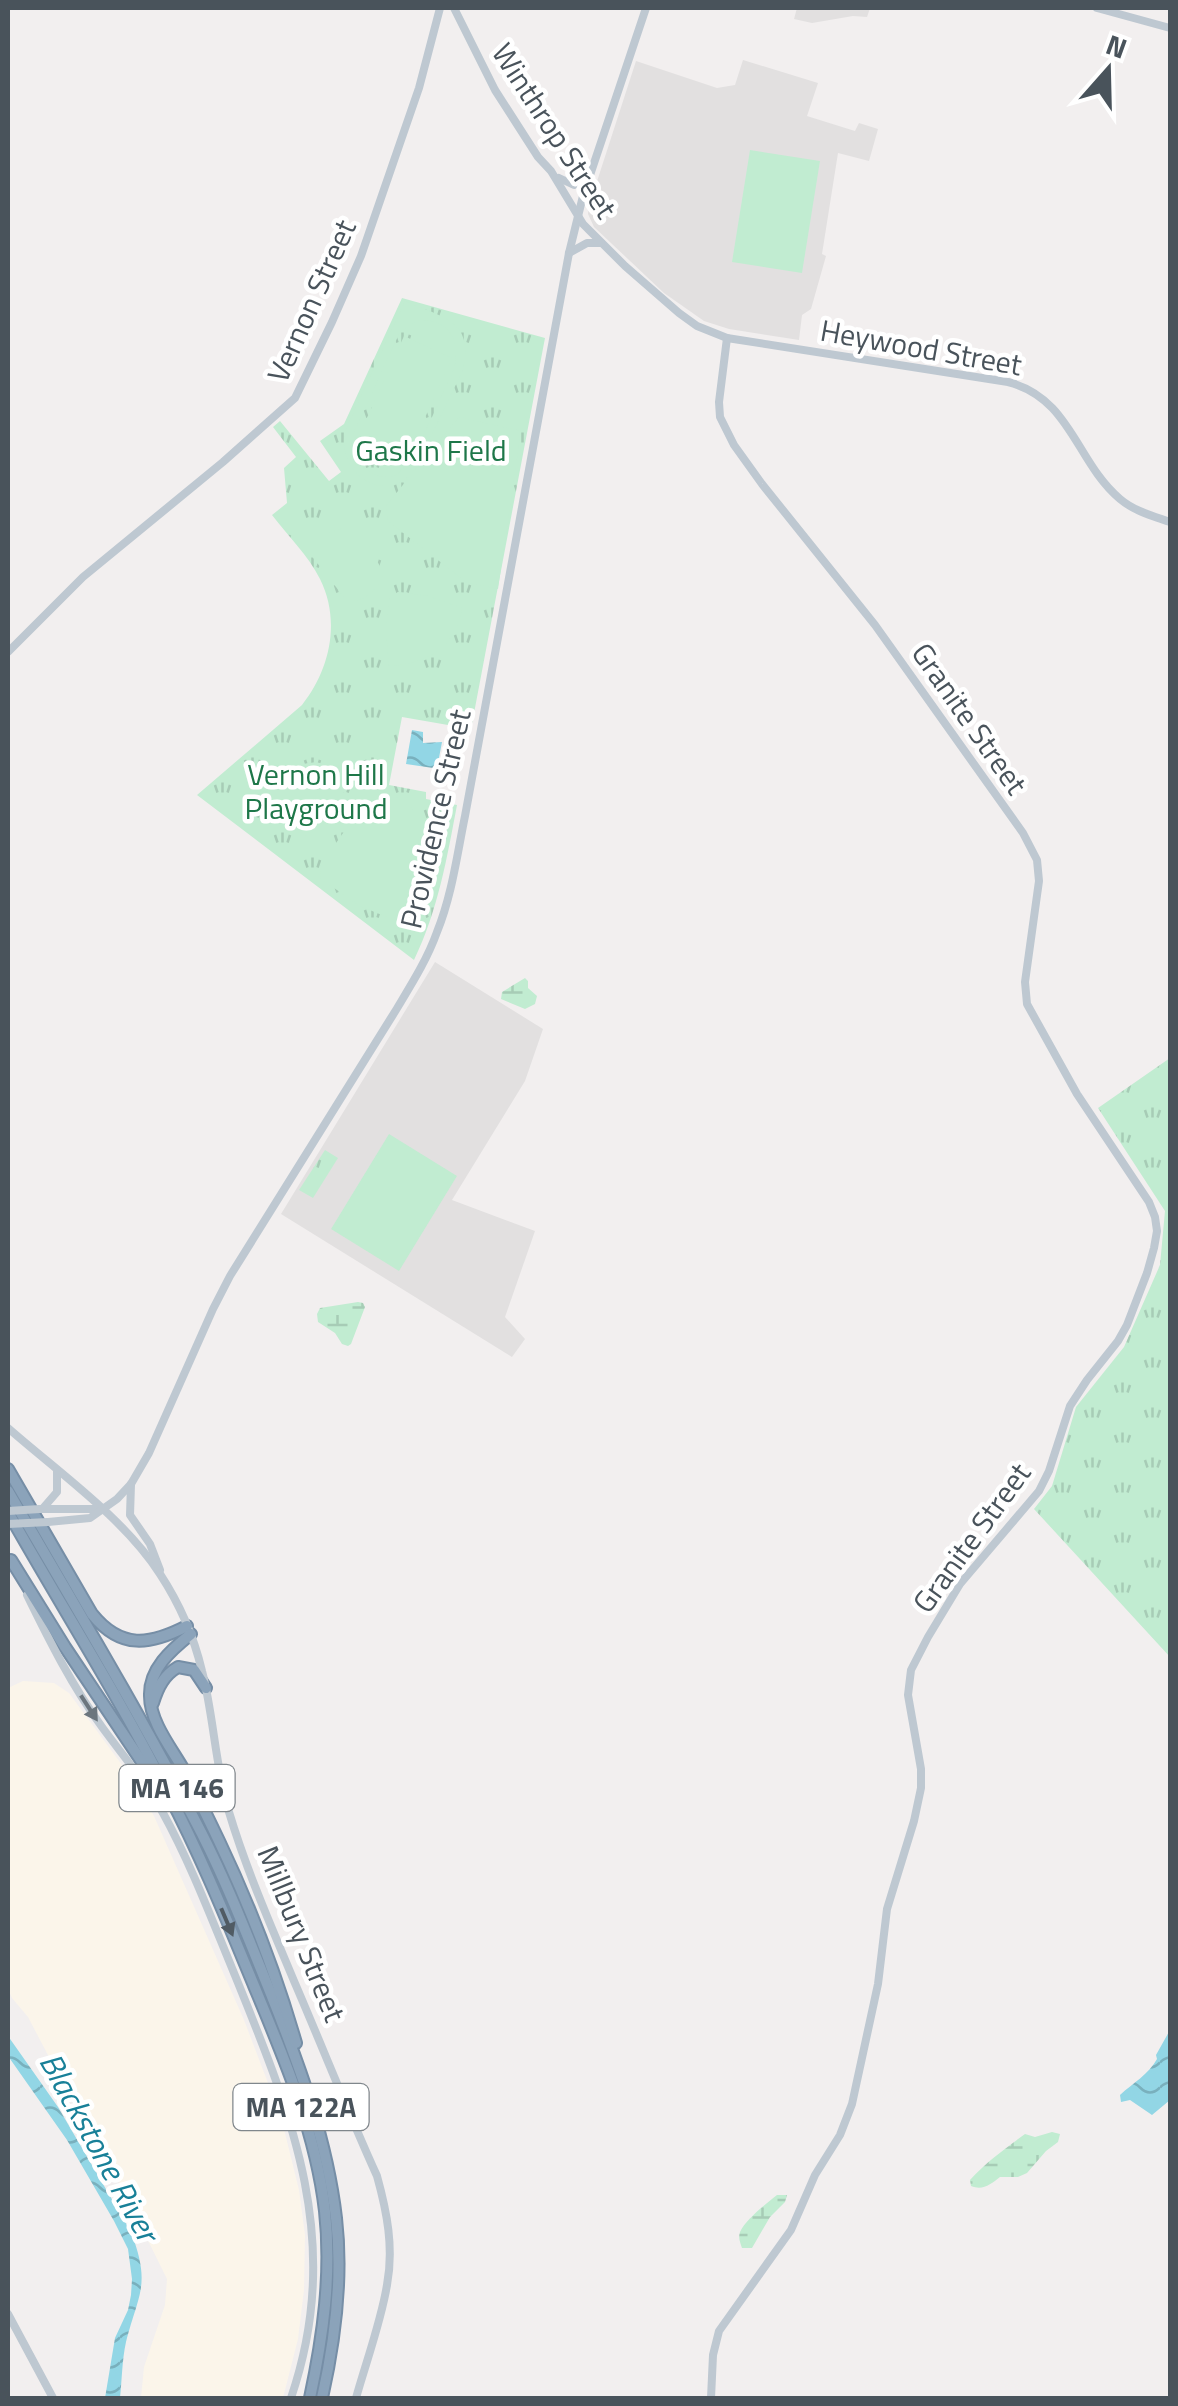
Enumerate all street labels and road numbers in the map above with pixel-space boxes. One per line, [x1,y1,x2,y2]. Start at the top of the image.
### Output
street label: Winthrop Street [481,33,629,228]
street label: Vernon Street [255,211,368,389]
street label: Heywood Street [817,307,1026,387]
street label: Granite Street [900,633,1039,804]
street label: Providence Street [387,704,483,933]
street label: Granite Street [901,1452,1042,1622]
road number: MA 146 [120,1765,234,1811]
street label: Millbury Street [246,1839,358,2029]
road number: MA 122A [234,2084,368,2130]

